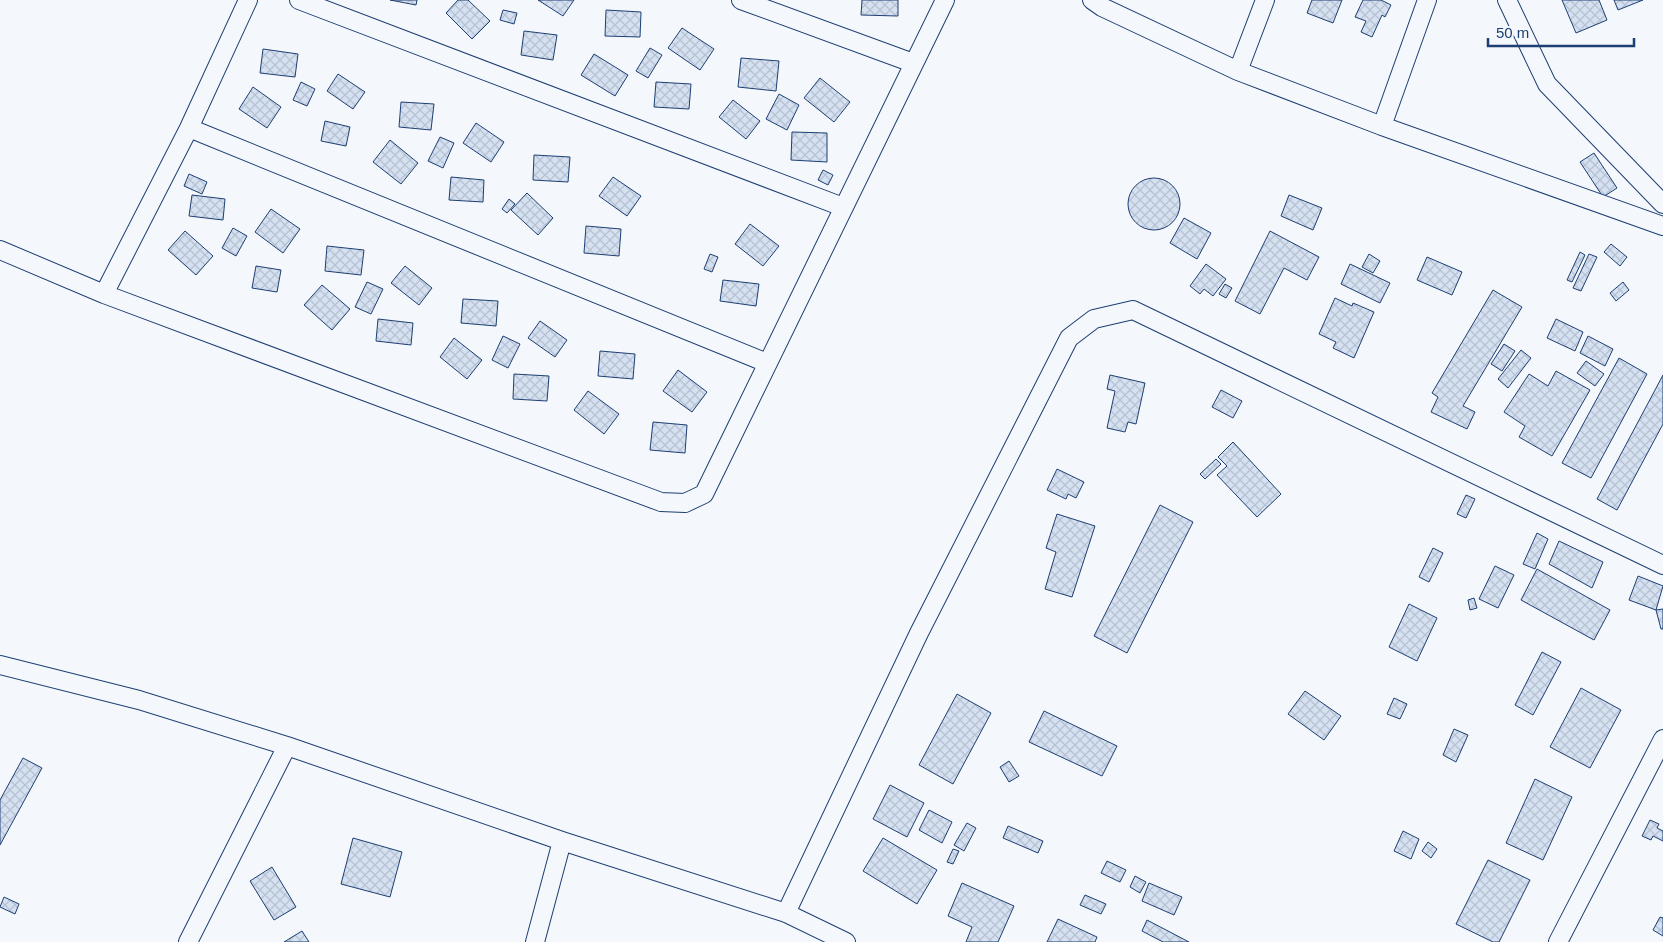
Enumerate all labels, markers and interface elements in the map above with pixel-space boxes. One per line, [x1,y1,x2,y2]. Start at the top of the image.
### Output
scale bar [1488,15,1634,47]
text: 50 m [1496,24,1529,41]

